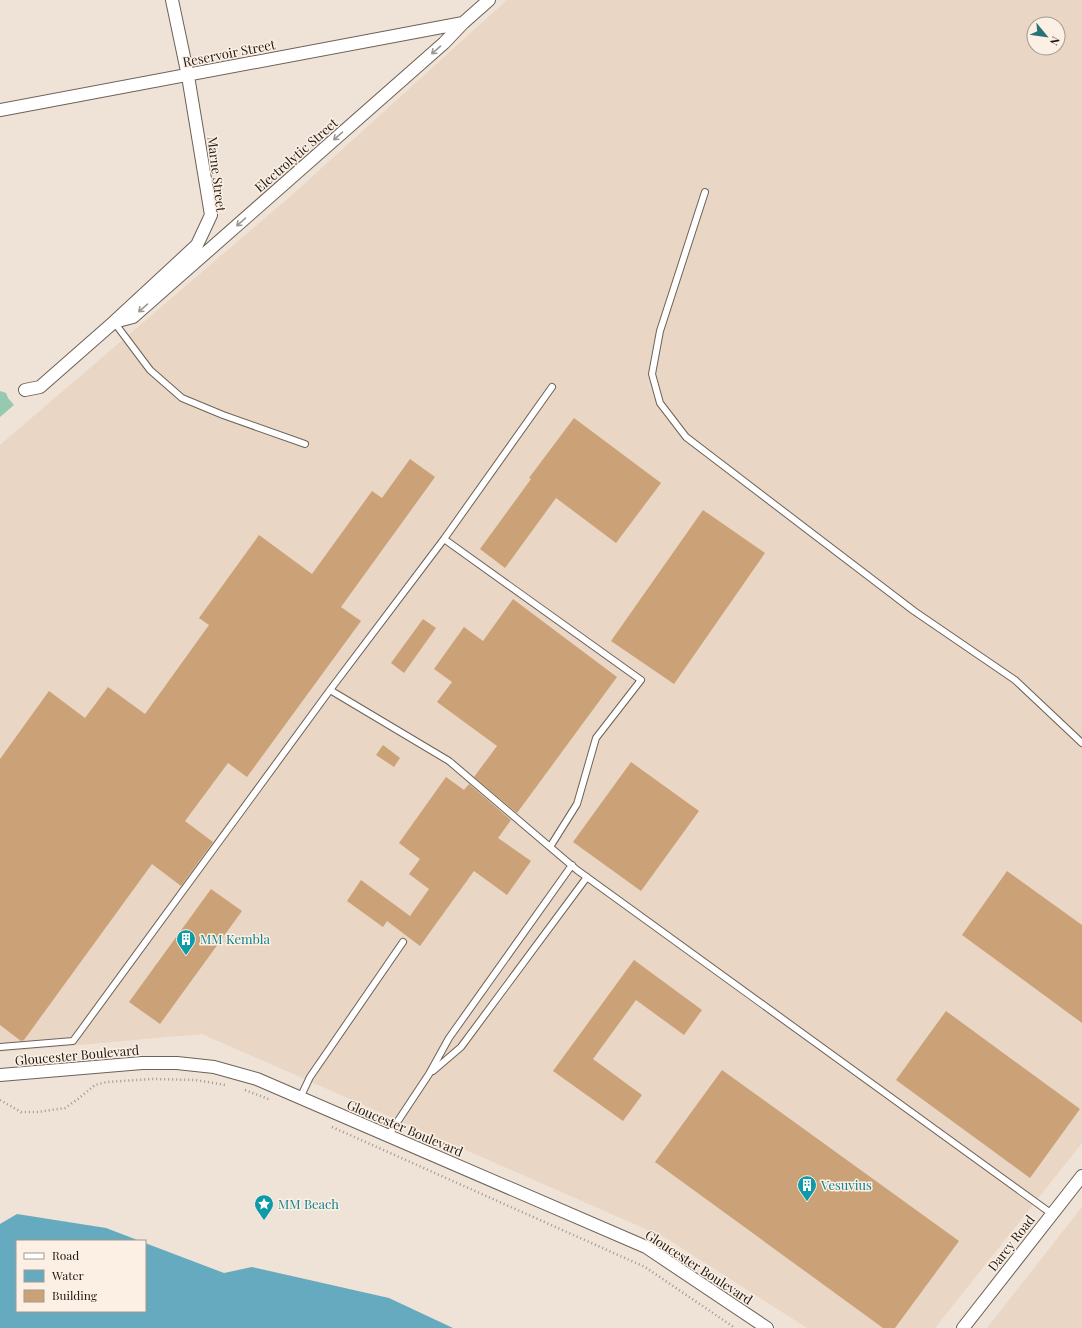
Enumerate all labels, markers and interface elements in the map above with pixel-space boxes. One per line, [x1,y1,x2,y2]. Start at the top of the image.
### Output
north arrow [1026,16,1066,56]
text: N [1047,34,1064,48]
street label: Reservoir Street [181,35,277,70]
one-way arrow [431,46,441,55]
street label: Electrolytic Street [251,114,341,195]
one-way arrow [333,132,344,141]
street label: Marne Street [204,135,231,213]
one-way arrow [236,218,246,227]
one-way arrow [138,304,149,313]
building icon: MM Kembla [175,928,197,956]
place label: MM Kembla [200,930,270,947]
street label: Gloucester Boulevard [14,1041,140,1068]
street label: Gloucester Boulevard [344,1095,466,1160]
building icon: Vesuvius [796,1174,818,1202]
place label: Vesuvius [820,1176,872,1193]
place icon: MM Beach [253,1193,275,1221]
place label: MM Beach [278,1195,339,1212]
street label: Darcy Road [983,1211,1038,1274]
street label: Gloucester Boulevard [642,1225,757,1308]
legend [16,1240,146,1312]
text: Road [52,1247,79,1263]
text: Water [51,1267,85,1283]
text: Building [52,1287,98,1303]

